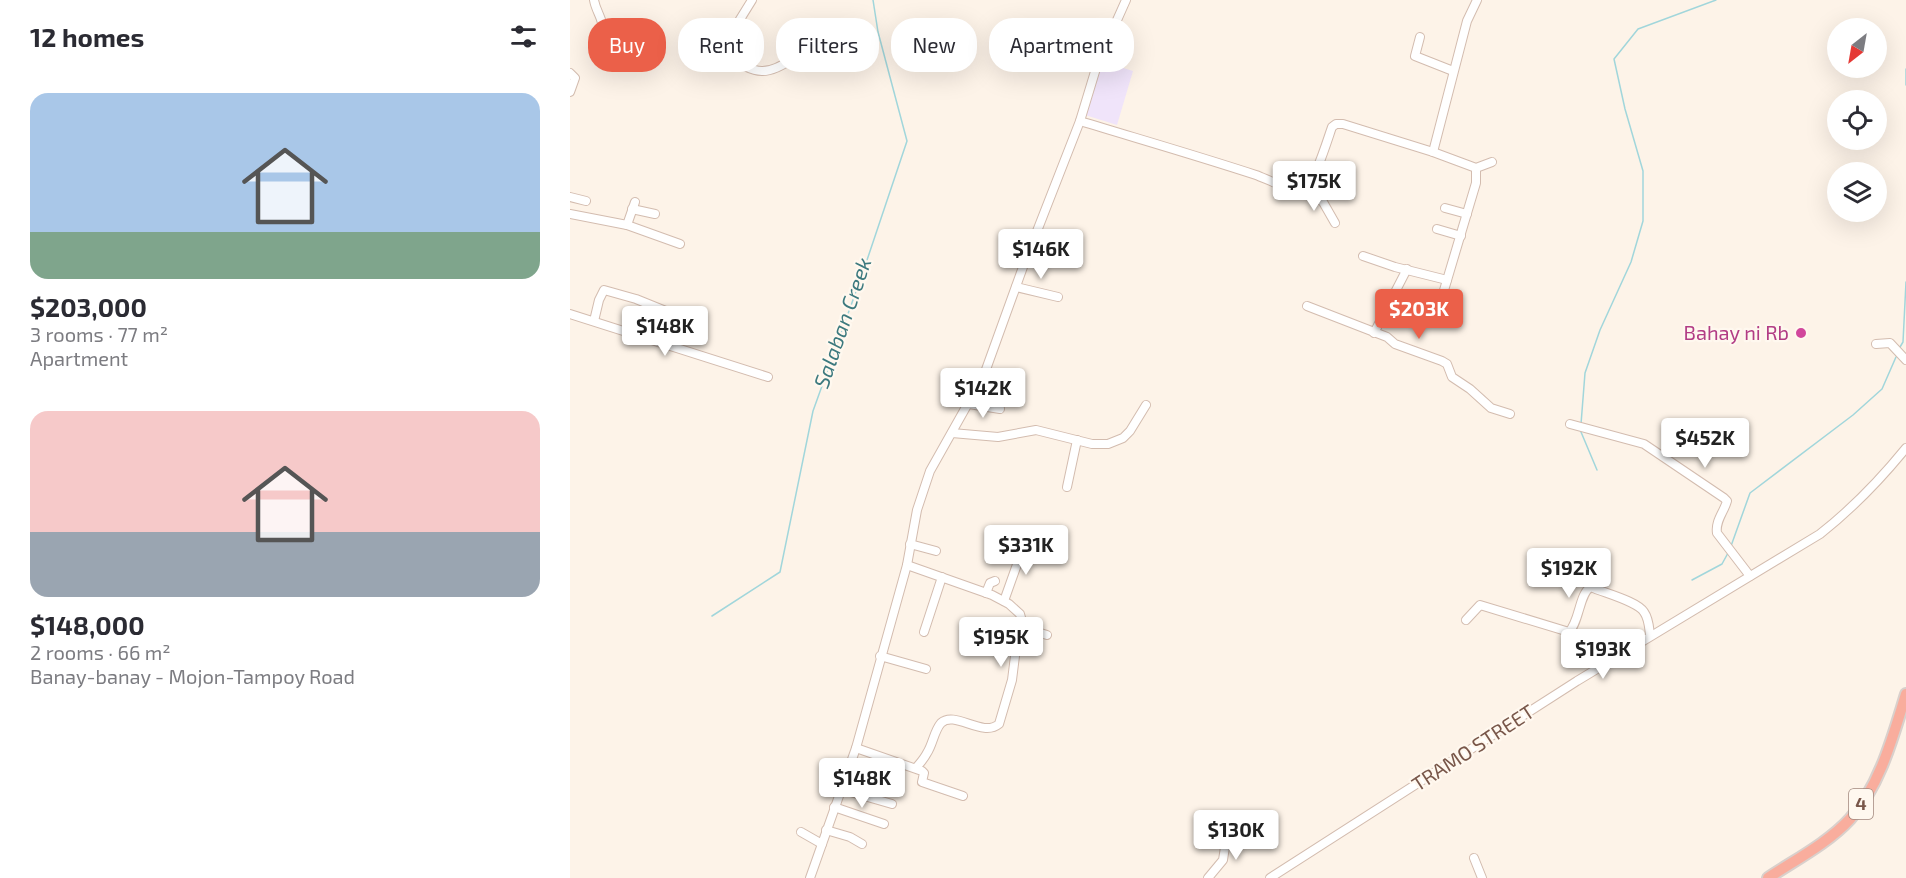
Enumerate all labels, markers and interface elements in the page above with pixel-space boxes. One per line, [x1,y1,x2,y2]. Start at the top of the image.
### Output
chip: Buy [588,18,666,72]
chip: Rent [678,18,764,72]
chip: Filters [776,18,879,72]
chip: New [891,18,977,72]
chip: Apartment [989,18,1134,72]
north arrow [1827,18,1887,78]
map controls [1827,18,1887,222]
icon: filters [507,20,540,53]
text: 12 homes [30,21,144,52]
button: locate [1827,90,1887,150]
icon: home [231,132,339,240]
pin: $175K [1272,161,1356,212]
button: layers [1827,162,1887,222]
text: $175K [1287,168,1341,192]
pin: $146K [999,229,1083,280]
text: $146K [1012,236,1070,260]
water label: Salaban Creek [808,254,876,391]
pin: $203K [1377,289,1461,340]
text: $203,000 [30,291,147,322]
text: $203K [1389,296,1449,320]
pin: $148K [623,306,707,357]
text: $148K [636,313,694,337]
place label: Bahay ni Rb [1684,320,1789,344]
text: 3 rooms · 77 m² [30,322,168,346]
marker: Bahay ni Rb [1794,326,1808,340]
text: Apartment [30,346,128,370]
pin: $142K [941,368,1025,419]
text: $142K [954,375,1012,399]
pin: $452K [1663,418,1747,469]
text: $452K [1675,425,1735,449]
icon: home [231,450,339,558]
pin: $331K [984,525,1068,576]
text: $331K [998,532,1054,556]
pin: $192K [1527,548,1611,599]
text: $192K [1541,555,1597,579]
text: $148,000 [30,609,145,640]
pin: $195K [959,617,1043,668]
text: $195K [973,624,1029,648]
pin: $193K [1561,629,1645,680]
text: $193K [1575,636,1631,660]
text: 2 rooms · 66 m² [30,640,171,664]
text: Banay-banay - Mojon-Tampoy Road [30,664,355,688]
street label: TRAMO STREET [1407,698,1538,796]
pin: $148K [820,758,904,809]
text: $148K [833,765,891,789]
road number: 4 [1849,789,1873,819]
pin: $130K [1194,810,1278,861]
text: $130K [1208,817,1264,841]

